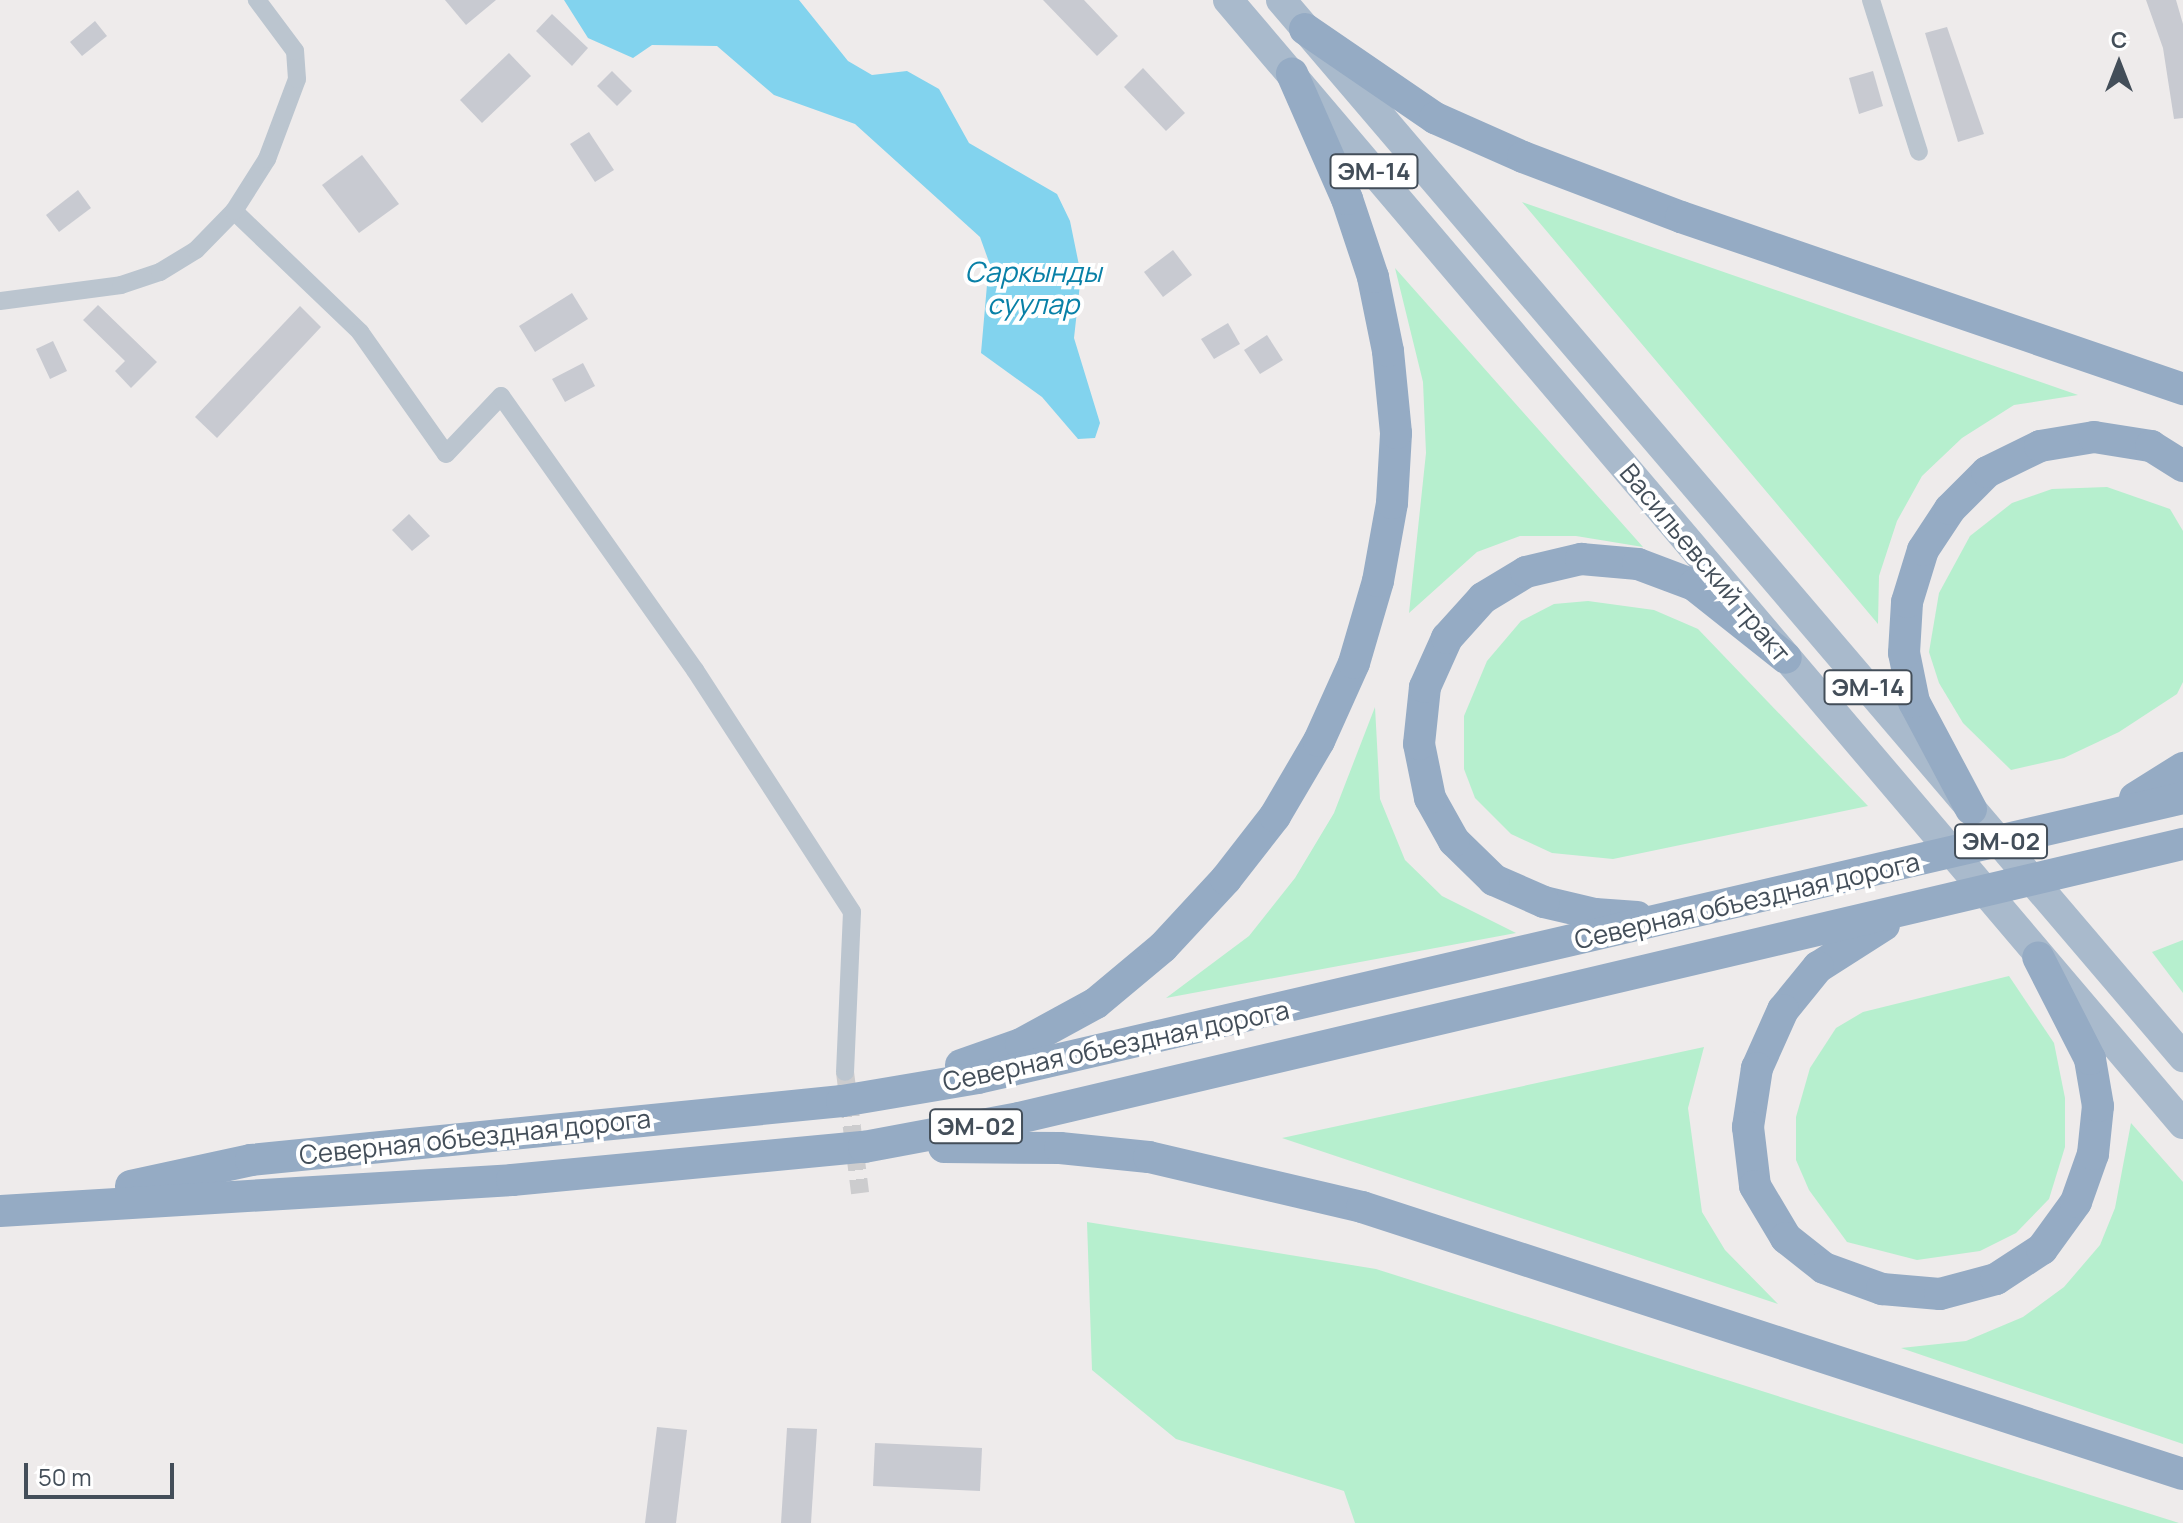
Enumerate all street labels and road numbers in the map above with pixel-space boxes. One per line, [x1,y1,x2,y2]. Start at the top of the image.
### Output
road number: ЭМ-14 [1328,151,1420,191]
street label: Васильевский тракт [1613,458,1797,668]
road number: ЭМ-14 [1822,667,1914,707]
road number: ЭМ-02 [1953,821,2049,861]
street label: Северная объездная дорога [1571,846,1923,956]
street label: Северная объездная дорога [940,994,1292,1098]
street label: Северная объездная дорога [298,1103,652,1171]
road number: ЭМ-02 [928,1106,1024,1146]

